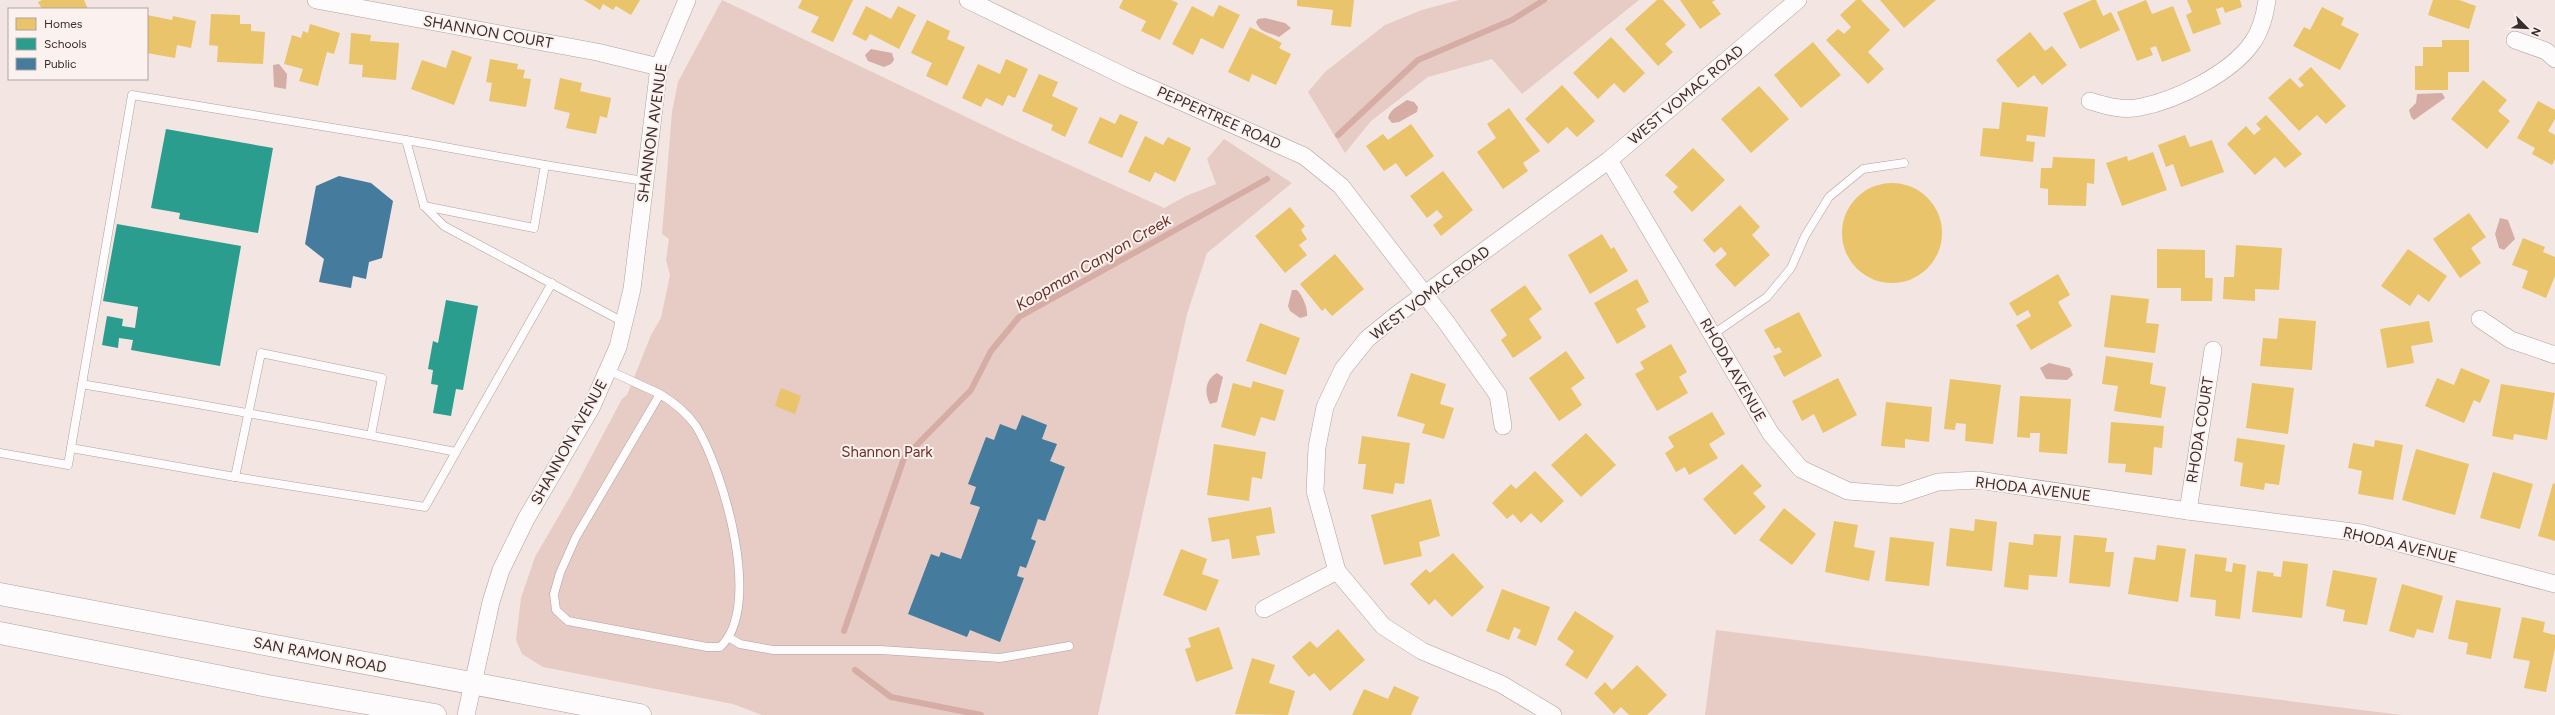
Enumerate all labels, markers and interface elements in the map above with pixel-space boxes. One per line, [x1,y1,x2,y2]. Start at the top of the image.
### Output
legend [8,8,148,80]
north arrow [2507,8,2547,48]
street label: SHANNON COURT [422,12,555,52]
text: Homes [44,17,83,31]
text: N [2528,25,2543,38]
text: Schools [44,37,87,51]
street label: WEST VOMAC ROAD [1625,41,1747,149]
text: Public [44,57,77,71]
street label: SHANNON AVENUE [633,62,671,204]
street label: PEPPERTREE ROAD [1154,83,1284,153]
water label: Koopman Canyon Creek [1012,210,1175,315]
street label: WEST VOMAC ROAD [1367,242,1493,344]
street label: RHODA AVENUE [1696,315,1770,425]
street label: RHODA COURT [2183,375,2217,484]
street label: SHANNON AVENUE [527,376,611,508]
park label: Shannon Park [841,443,933,461]
street label: RHODA AVENUE [1974,473,2092,505]
street label: RHODA AVENUE [2341,523,2459,567]
street label: SAN RAMON ROAD [252,633,388,677]

